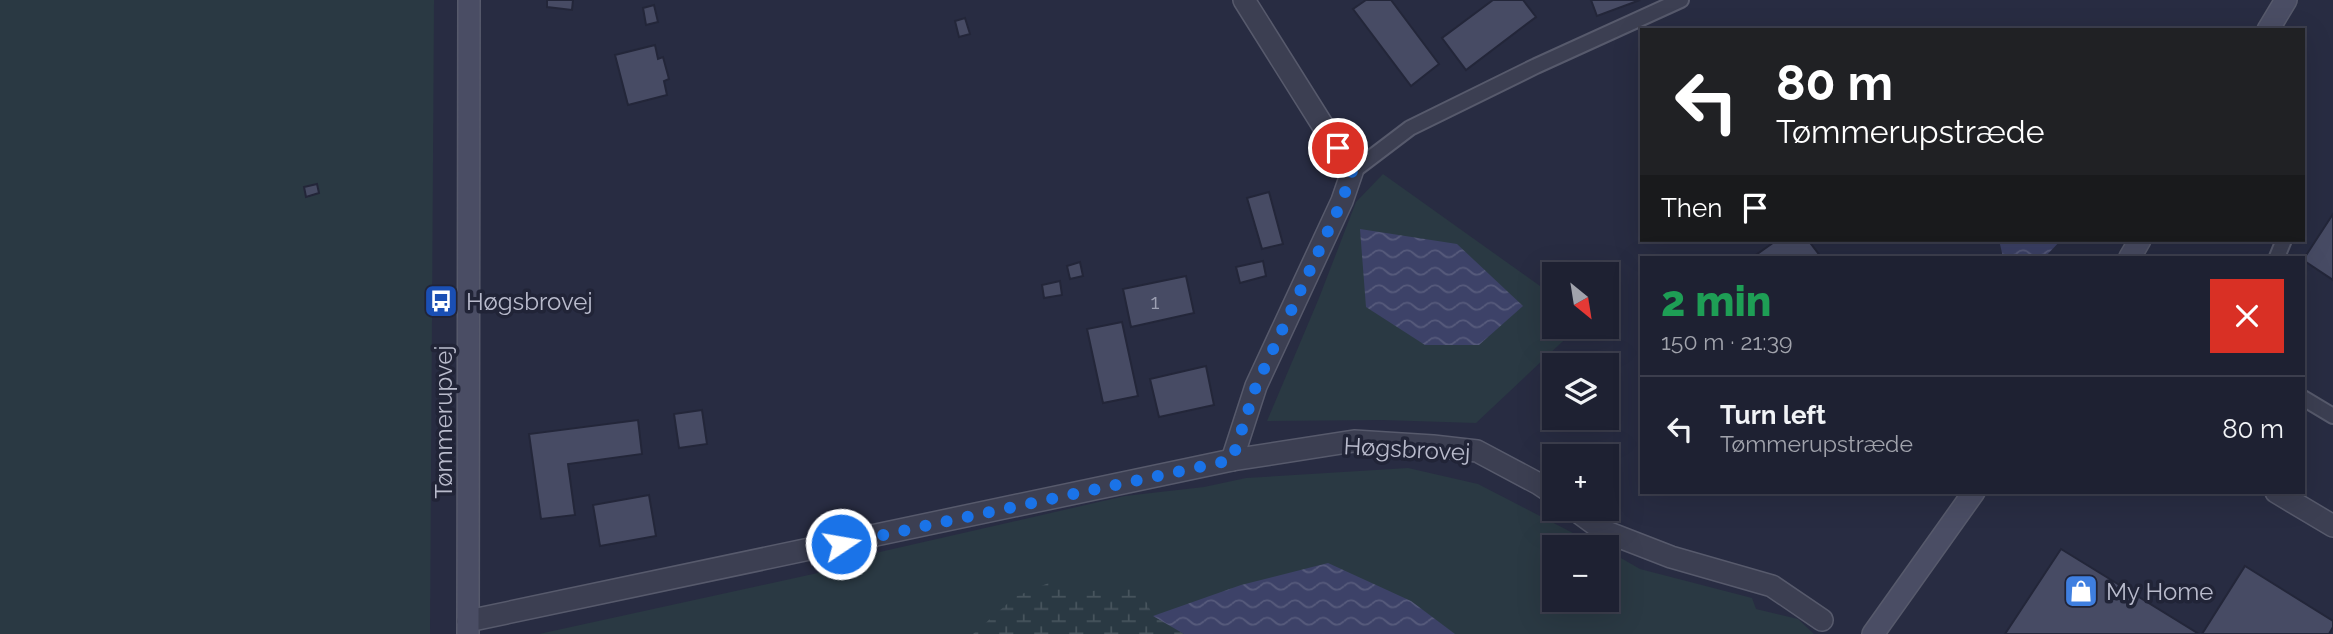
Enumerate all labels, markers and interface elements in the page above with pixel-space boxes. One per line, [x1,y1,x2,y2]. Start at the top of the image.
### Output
text: 80 m [1776,54,1893,111]
icon: left [1661,56,1752,147]
text: Tømmerupstræde [1776,113,2044,150]
pin [1308,118,1368,178]
icon: arrive [1319,129,1357,167]
icon: arrive [1736,189,1774,227]
text: Then [1661,193,1722,223]
north arrow [1542,262,1619,340]
map controls [1542,262,1619,612]
text: 2 min [1661,277,1771,326]
button: close [2210,279,2284,353]
bus stop icon: Høgsbrovej [422,282,460,320]
place label: Høgsbrovej [466,287,593,316]
house number: 1 [1151,289,1160,314]
text: 150 m · 21:39 [1661,328,1792,355]
street label: Tømmerupvej [429,345,458,499]
button: layers [1542,353,1619,430]
text: Turn left [1720,400,1826,430]
icon: left [1661,410,1699,448]
text: 80 m [2222,414,2284,444]
text: Tømmerupstræde [1720,430,1913,457]
street label: Høgsbrovej [1343,431,1471,467]
button: + [1542,444,1619,521]
position arrow [804,507,878,581]
button: − [1542,535,1619,612]
shop icon: My Home [2062,572,2100,610]
place label: My Home [2106,577,2213,606]

